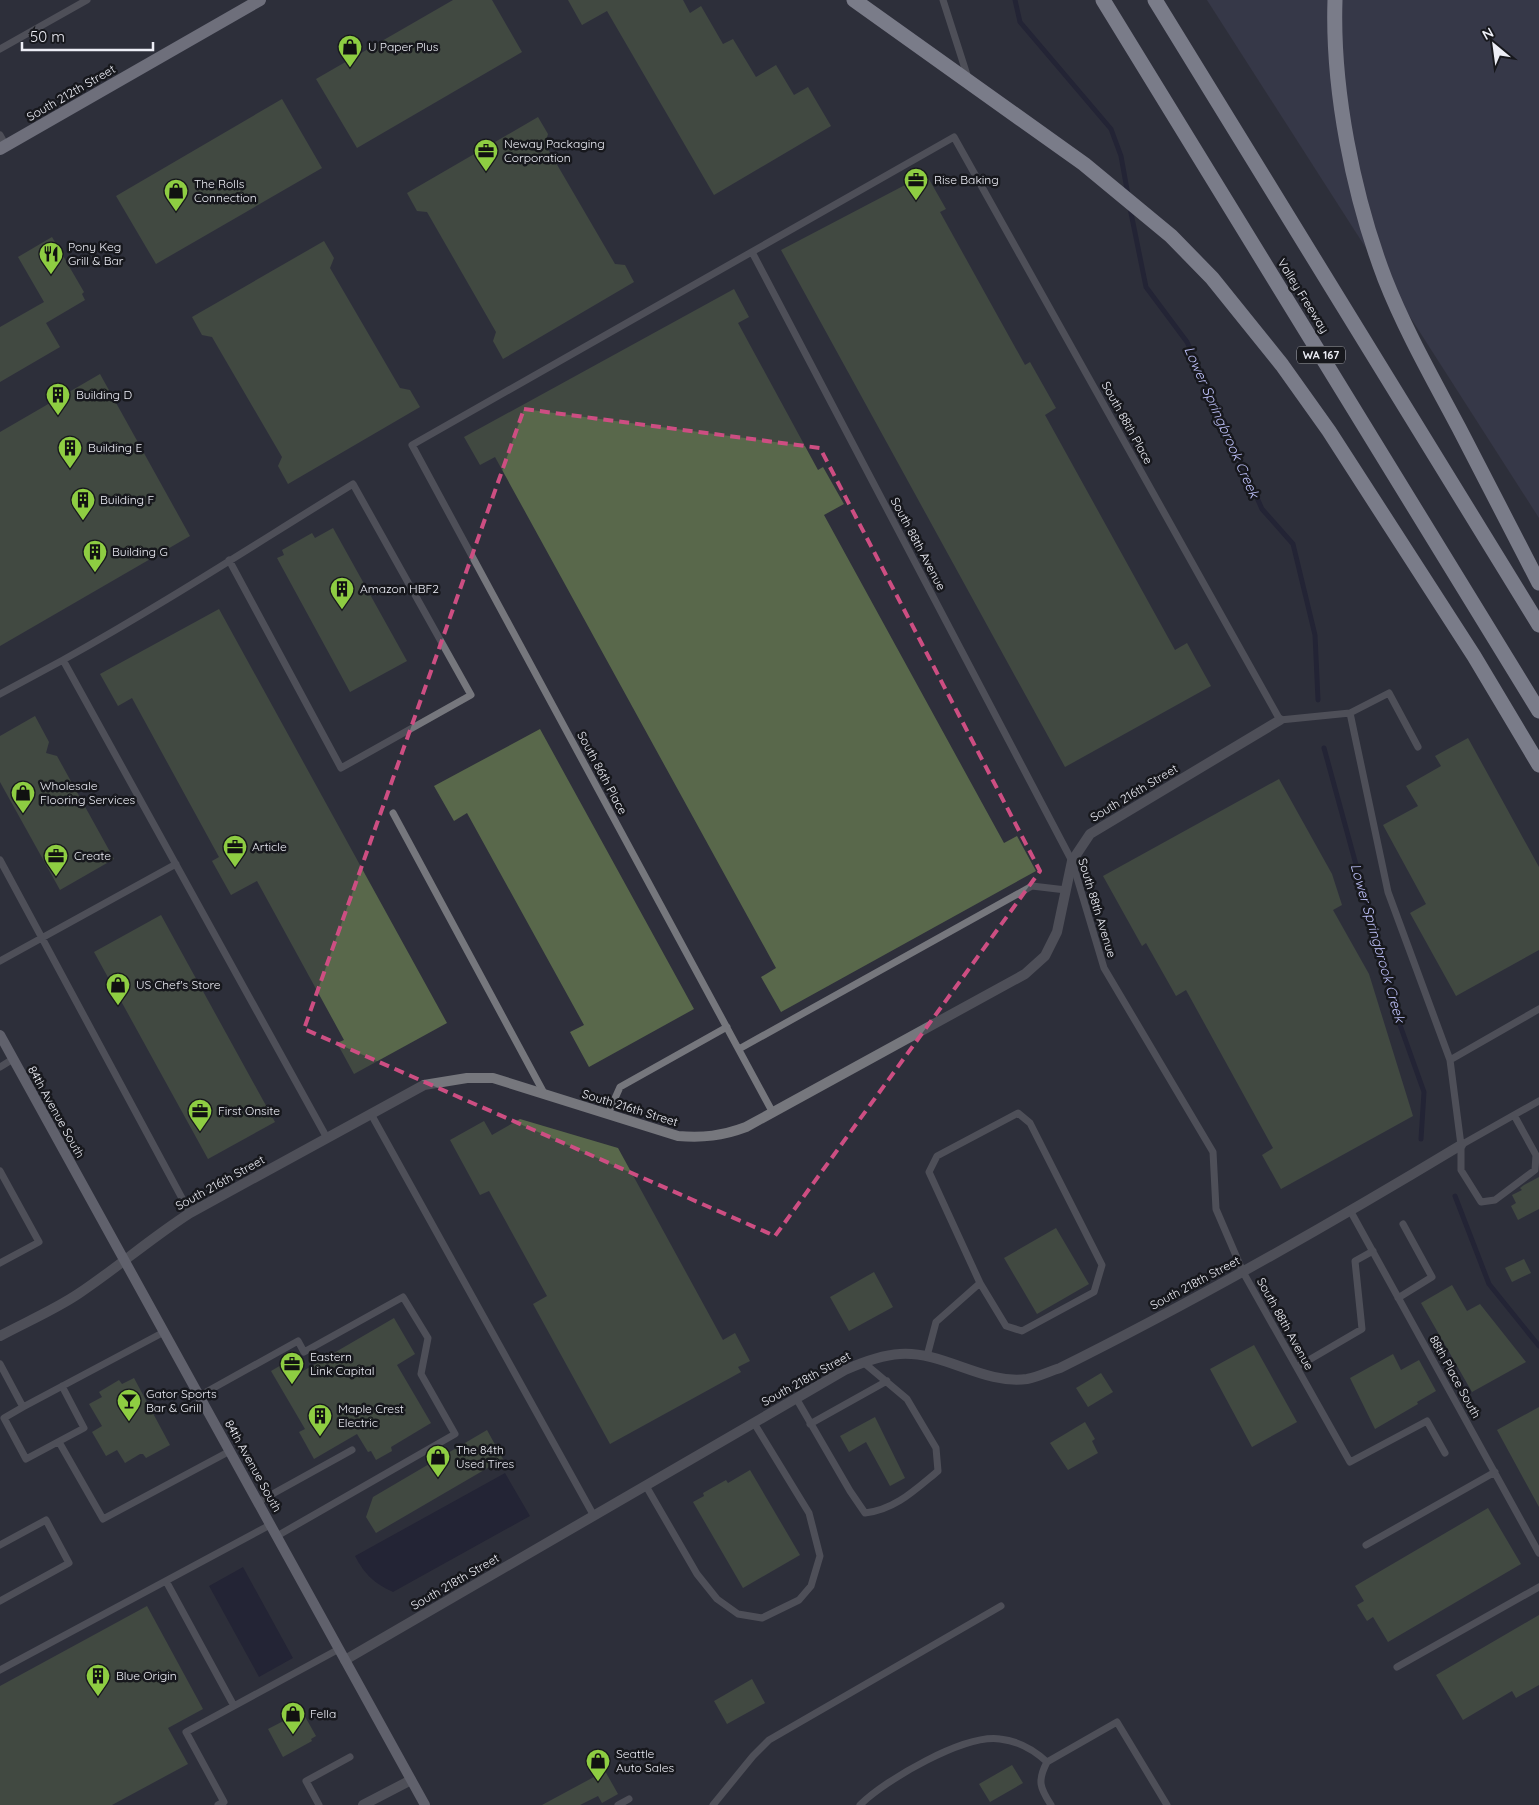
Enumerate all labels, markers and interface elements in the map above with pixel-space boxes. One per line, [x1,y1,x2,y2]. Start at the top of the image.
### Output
scale bar [22,20,154,52]
north arrow [1469,20,1519,70]
text: N [1479,23,1497,44]
text: 50 m [30,27,65,46]
shop icon: U Paper Plus [337,34,363,68]
place label: U Paper Plus [368,39,439,54]
street label: South 212th Street [24,61,118,124]
place label: Neway Packaging Corporation [504,136,605,165]
office icon: Neway Packaging Corporation [473,138,499,172]
office icon: Rise Baking [903,167,929,201]
place label: Rise Baking [934,172,999,187]
place label: The Rolls Connection [194,176,257,205]
shop icon: The Rolls Connection [163,178,189,212]
place label: Pony Keg Grill & Bar [68,239,124,268]
restaurant icon: Pony Keg Grill & Bar [38,241,64,275]
street label: Valley Freeway [1275,256,1332,336]
water label: Lower Springbrook Creek [1180,343,1264,502]
road number: WA 167 [1297,346,1345,364]
street label: South 88th Place [1099,379,1156,467]
building icon: Building D [45,382,71,416]
place label: Building D [76,387,132,402]
building icon: Building E [57,435,83,469]
place label: Building E [88,440,142,455]
building icon: Building F [70,487,96,521]
place label: Building F [100,492,154,507]
street label: South 88th Avenue [888,495,949,593]
building icon: Building G [82,539,108,573]
place label: Building G [112,544,168,559]
building icon: Amazon HBF2 [329,576,355,610]
place label: Amazon HBF2 [360,581,439,596]
street label: South 86th Place [574,729,631,817]
street label: South 216th Street [1087,761,1180,825]
place label: Wholesale Flooring Services [40,778,135,807]
shop icon: Wholesale Flooring Services [10,780,36,814]
office icon: Article [222,834,248,868]
place label: Article [252,839,287,854]
office icon: Create [43,843,69,877]
place label: Create [74,848,111,863]
street label: South 88th Avenue [1075,856,1120,960]
water label: Lower Springbrook Creek [1347,861,1410,1026]
shop icon: US Chef's Store [105,972,131,1006]
place label: US Chef's Store [136,977,221,992]
street label: 84th Avenue South [25,1063,88,1160]
street label: South 216th Street [580,1086,680,1129]
office icon: First Onsite [187,1098,213,1132]
place label: First Onsite [218,1103,280,1118]
street label: South 216th Street [173,1152,267,1213]
street label: South 218th Street [1147,1253,1242,1313]
street label: South 88th Avenue [1254,1275,1317,1373]
street label: 88th Place South [1427,1333,1484,1421]
street label: South 218th Street [759,1348,853,1409]
place label: Eastern Link Capital [310,1349,375,1378]
office icon: Eastern Link Capital [279,1351,305,1385]
place label: Gator Sports Bar & Grill [146,1386,217,1415]
bar icon: Gator Sports Bar & Grill [116,1388,142,1422]
place label: Maple Crest Electric [338,1401,404,1430]
building icon: Maple Crest Electric [307,1403,333,1437]
street label: 84th Avenue South [222,1417,285,1514]
place label: The 84th Used Tires [456,1442,514,1471]
shop icon: The 84th Used Tires [425,1444,451,1478]
street label: South 218th Street [408,1550,502,1613]
building icon: Blue Origin [85,1663,111,1697]
place label: Blue Origin [116,1668,177,1683]
shop icon: Fella [280,1701,306,1735]
place label: Fella [310,1706,336,1721]
place label: Seattle Auto Sales [616,1746,674,1775]
shop icon: Seattle Auto Sales [585,1748,611,1782]

